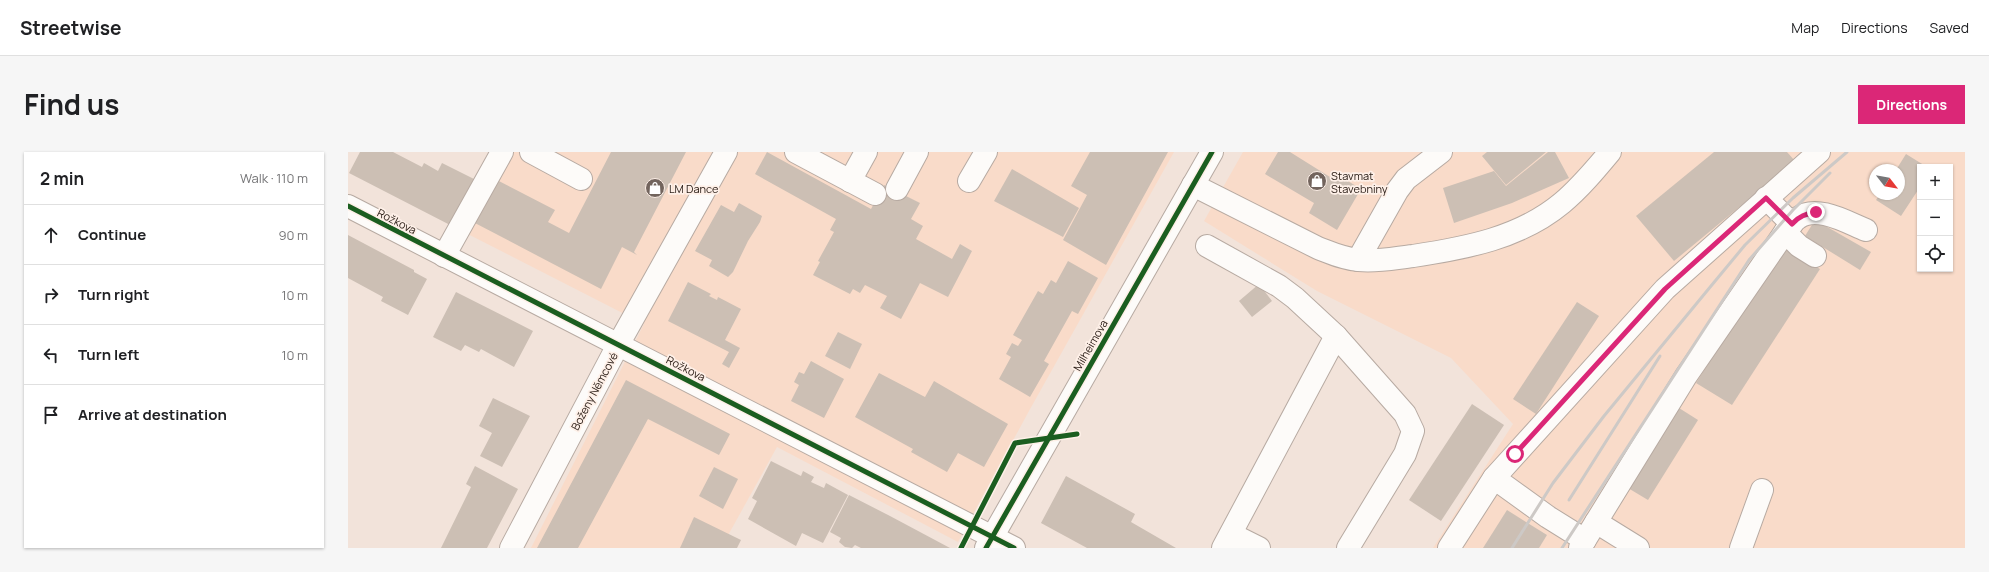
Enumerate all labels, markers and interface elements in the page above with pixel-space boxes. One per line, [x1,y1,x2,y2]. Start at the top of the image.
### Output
text: Streetwise [20,15,122,41]
text: Map [1791,18,1819,37]
text: Directions [1841,18,1908,37]
text: Saved [1930,18,1969,37]
text: Find us [24,85,119,123]
button: Directions [1858,85,1965,124]
north arrow [1869,164,1905,200]
map controls [1917,164,1953,272]
button: + [1917,164,1953,200]
text: 2 min [40,167,84,190]
place label: Stavmat Stavebniny [1331,168,1388,196]
text: Walk · 110 m [240,169,308,187]
shop icon: Stavmat Stavebniny [1306,170,1328,192]
shop icon: LM Dance [644,177,666,199]
place label: LM Dance [669,181,719,196]
button: − [1917,200,1953,236]
route end [1807,203,1825,221]
street label: Rožkova [375,205,419,237]
icon: ahead [40,224,62,246]
text: Continue [78,224,146,245]
text: 90 m [278,226,308,244]
button: locate [1917,236,1953,272]
icon: right [40,284,62,306]
text: Turn right [78,284,149,305]
text: 10 m [281,286,308,304]
street label: Milheimova [1069,317,1111,373]
icon: left [40,344,62,366]
text: Turn left [78,344,140,365]
text: 10 m [281,346,308,364]
street label: Boženy Němcové [567,349,621,433]
street label: Rožkova [664,352,708,384]
icon: arrive [40,404,62,426]
text: Arrive at destination [78,404,227,425]
route start [1506,445,1524,463]

